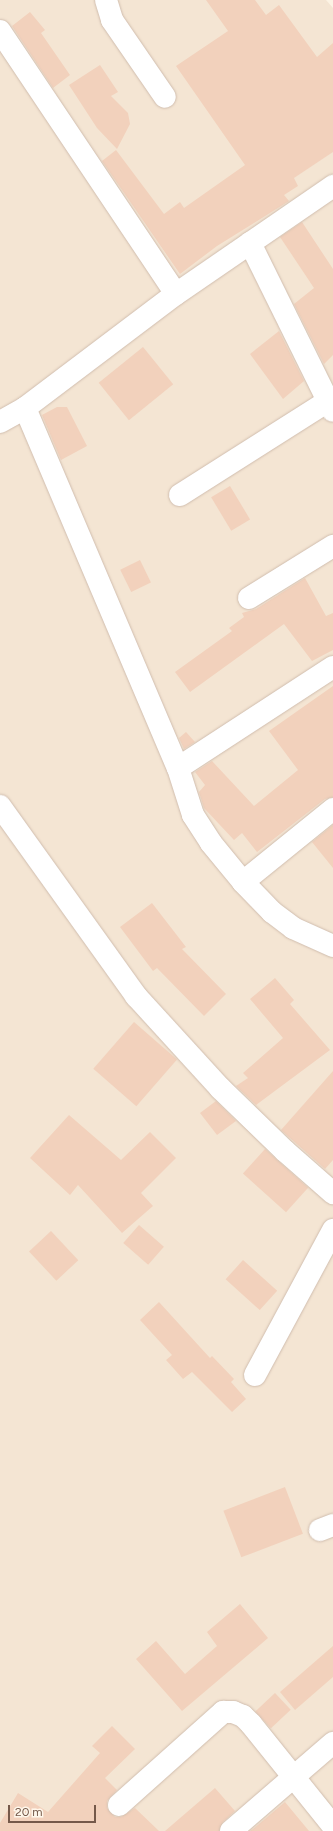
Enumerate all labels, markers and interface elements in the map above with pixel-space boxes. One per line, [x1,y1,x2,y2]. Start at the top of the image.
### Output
scale bar [10,1797,98,1823]
text: 20 m [15,1805,43,1819]

